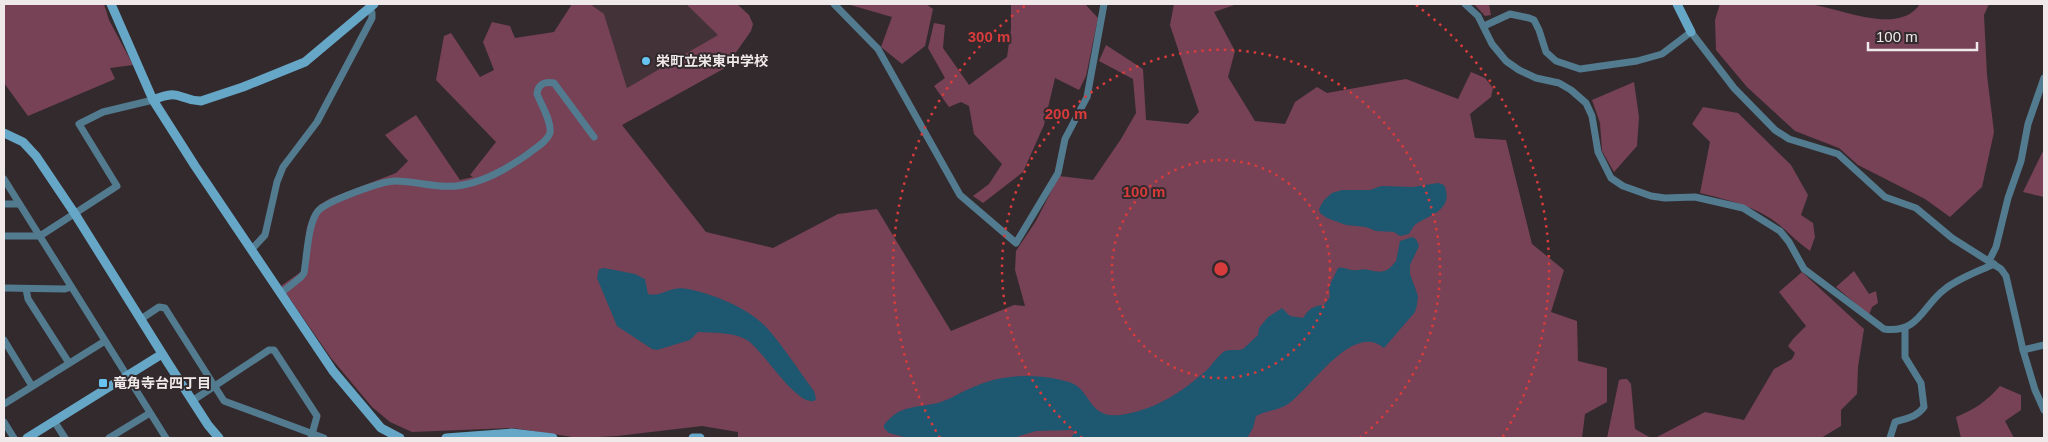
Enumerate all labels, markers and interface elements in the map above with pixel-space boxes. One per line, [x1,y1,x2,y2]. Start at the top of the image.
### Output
scale bar [1868,20,1977,52]
text: 300 m [968,28,1010,45]
text: 100 m [1876,28,1918,45]
place label: 栄町立栄東中学校 [656,53,768,69]
marker: 栄町立栄東中学校 [640,55,652,67]
text: 200 m [1045,105,1087,122]
text: 100 m [1123,183,1165,200]
centre of rings [1212,260,1230,278]
place label: 竜角寺台四丁目 [113,375,211,391]
marker: 竜角寺台四丁目 [97,377,109,389]

